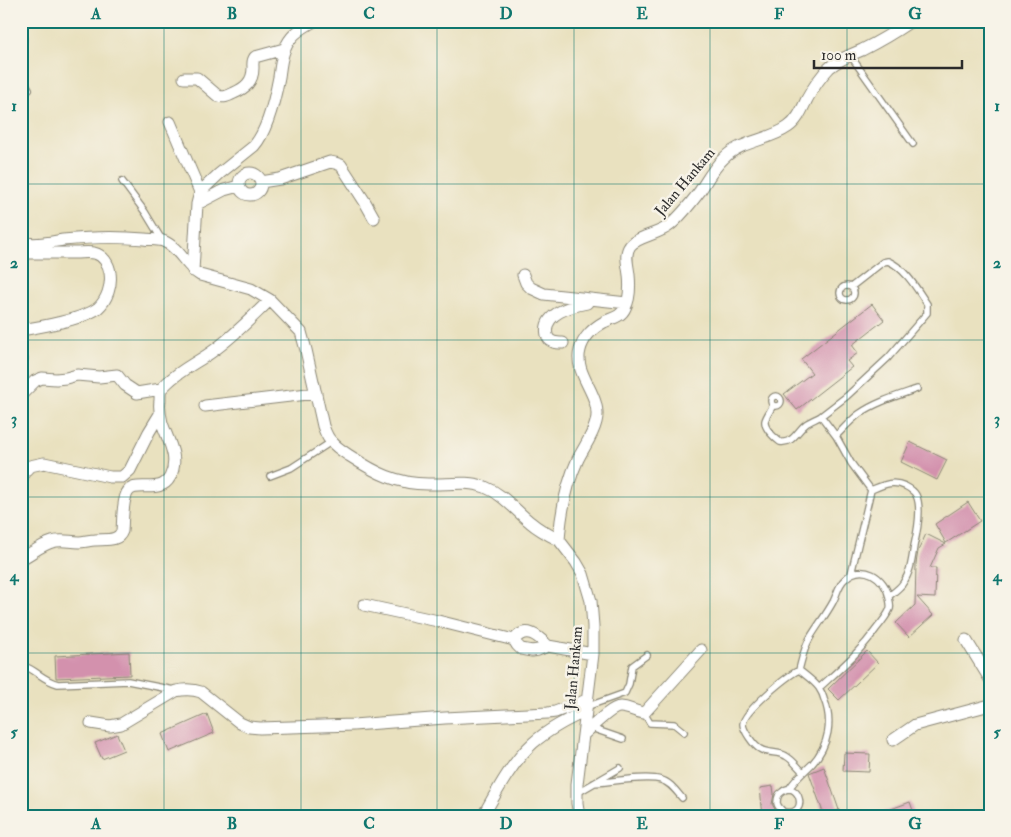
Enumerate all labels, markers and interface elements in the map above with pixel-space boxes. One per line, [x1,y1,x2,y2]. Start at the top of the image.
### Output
text: A [90,4,102,24]
text: B [227,4,237,24]
text: C [363,4,375,24]
text: D [499,4,513,24]
text: E [636,4,648,24]
text: F [774,4,784,24]
text: G [908,4,922,24]
scale bar [814,38,961,70]
text: 100 m [821,46,857,65]
text: 1 [11,96,17,116]
text: 1 [994,96,1000,116]
street label: Jalan Hankam [650,144,720,222]
text: 2 [10,253,18,273]
text: 2 [993,253,1001,273]
text: 3 [11,409,17,429]
text: 3 [994,409,1000,429]
text: 4 [9,566,20,586]
text: 4 [992,566,1003,586]
street label: Jalan Hankam [561,625,588,712]
text: 5 [10,722,18,742]
text: 5 [993,722,1001,742]
text: A [90,814,102,834]
text: B [227,814,237,834]
text: C [363,814,375,834]
text: D [499,814,513,834]
text: E [636,814,648,834]
text: F [774,814,784,834]
text: G [908,814,922,834]

